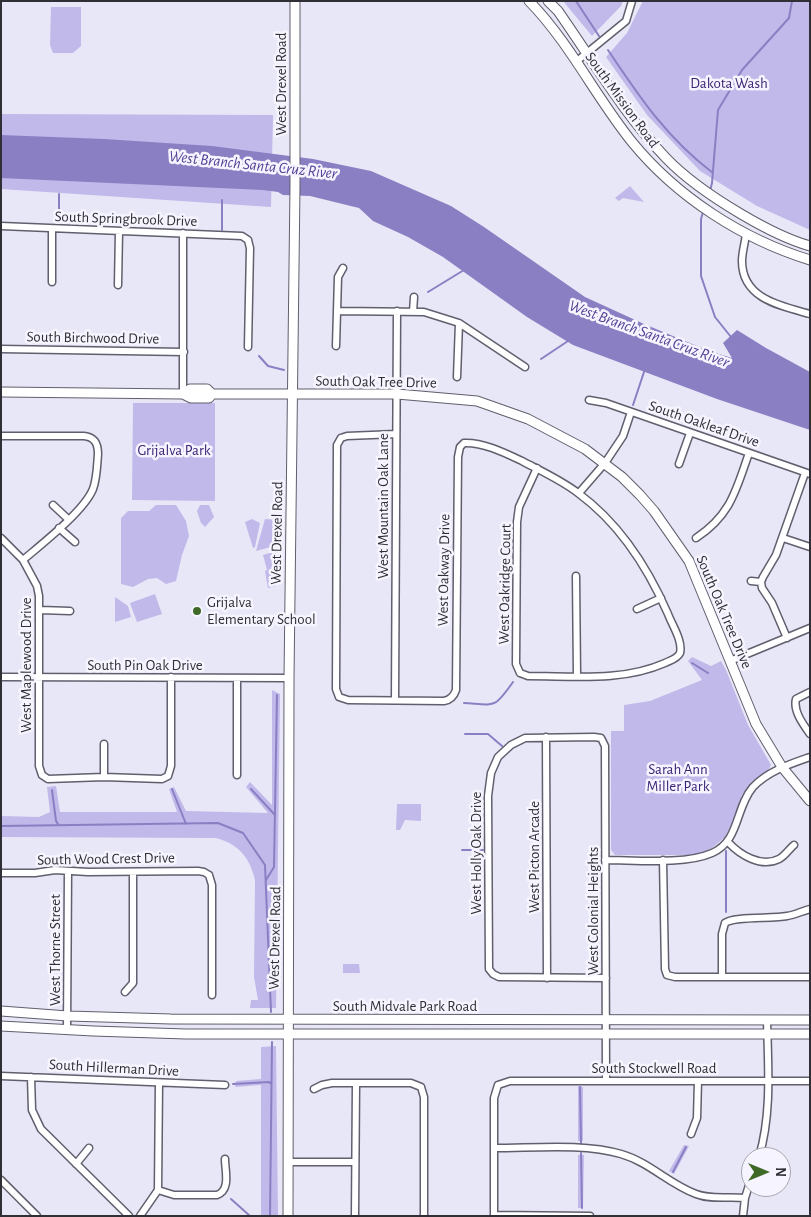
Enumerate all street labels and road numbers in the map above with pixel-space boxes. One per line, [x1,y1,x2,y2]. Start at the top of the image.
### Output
street label: West Drexel Road [272,32,290,136]
street label: South Mission Road [581,48,663,152]
street label: South Springbrook Drive [54,208,198,230]
street label: South Birchwood Drive [26,328,160,348]
street label: South Oak Tree Drive [315,372,437,392]
street label: South Oakleaf Drive [646,397,762,451]
street label: West Mountain Oak Lane [374,433,392,579]
street label: West Drexel Road [267,481,287,585]
street label: West Oakway Drive [434,514,454,626]
street label: West Oakridge Court [495,524,515,644]
street label: South Oak Tree Drive [692,553,756,671]
street label: West Maplewood Drive [17,597,35,733]
street label: South Pin Oak Drive [87,656,203,674]
street label: West Holly Oak Drive [467,791,485,915]
street label: West Picton Arcade [525,801,543,913]
street label: West Colonial Heights [584,847,602,975]
street label: South Wood Crest Drive [37,849,175,869]
street label: West Drexel Road [265,886,285,990]
street label: West Thorne Street [46,894,64,1006]
street label: South Midvale Park Road [333,997,477,1015]
street label: South Hillerman Drive [49,1056,179,1080]
street label: South Stockwell Road [591,1059,717,1077]

